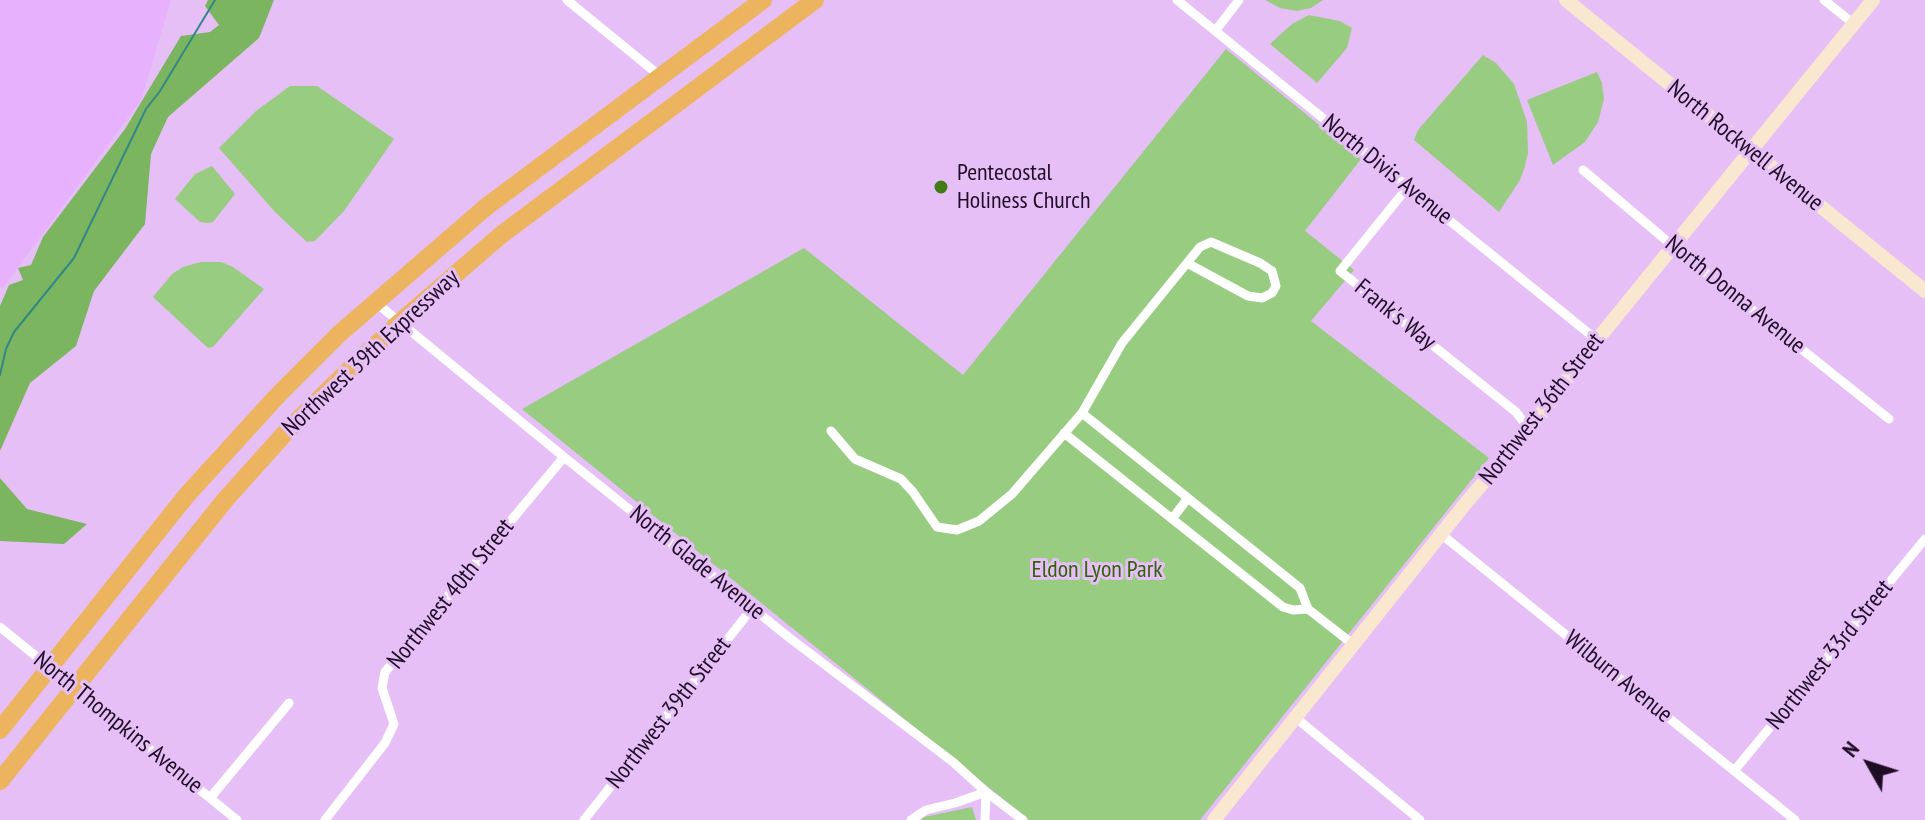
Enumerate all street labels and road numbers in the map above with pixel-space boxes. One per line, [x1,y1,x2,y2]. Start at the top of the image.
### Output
street label: North Rockwell Avenue [1661,74,1829,218]
street label: North Divis Avenue [1316,109,1458,231]
street label: North Donna Avenue [1659,230,1811,360]
street label: Northwest 39th Expressway [277,264,465,442]
street label: Frank's Way [1349,274,1441,356]
street label: Northwest 36th Street [1474,327,1610,491]
street label: North Glade Avenue [624,500,770,626]
street label: Northwest 40th Street [382,513,520,675]
street label: Northwest 33rd Street [1761,574,1899,736]
street label: Wilburn Avenue [1558,625,1678,729]
street label: Northwest 39th Street [601,631,737,795]
street label: North Thompkins Avenue [28,646,208,800]

